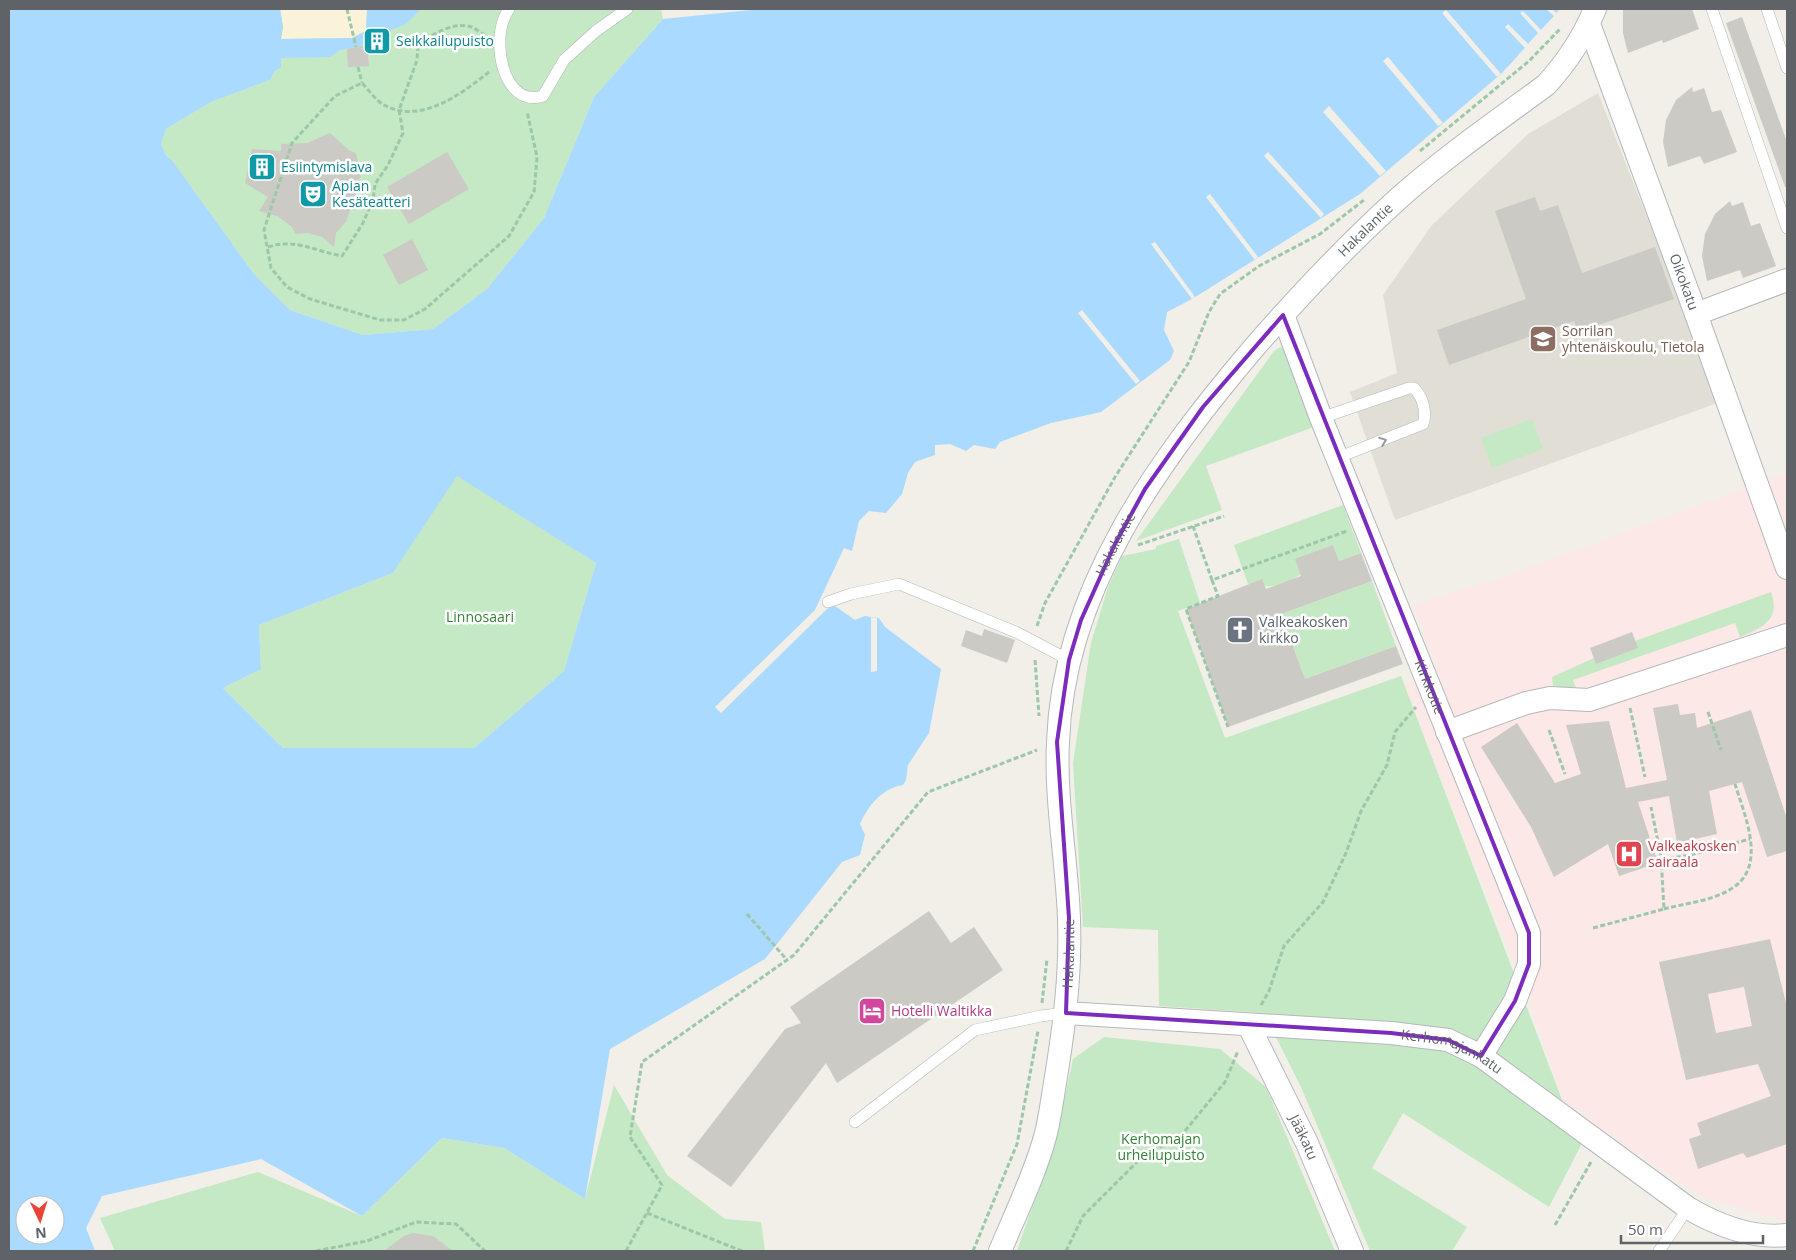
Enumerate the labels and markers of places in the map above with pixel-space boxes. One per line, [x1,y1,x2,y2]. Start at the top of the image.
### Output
building icon: Seikkailupuisto [362,26,392,56]
place label: Seikkailupuisto [396,31,494,50]
building icon: Esiintymislava [247,152,277,182]
place label: Esiintymislava [281,157,372,176]
place label: Apian Kesäteatteri [332,176,411,211]
theatre icon: Apian Kesäteatteri [298,179,328,209]
place label: Sorrilan yhtenäiskoulu, Tietola [1562,321,1705,356]
school or university icon: Sorrilan yhtenäiskoulu, Tietola [1528,324,1558,354]
place label: Valkeakosken kirkko [1259,612,1348,647]
church icon: Valkeakosken kirkko [1225,615,1255,645]
place label: Valkeakosken sairaala [1648,836,1737,871]
hospital icon: Valkeakosken sairaala [1614,839,1644,869]
hotel icon: Hotelli Waltikka [857,996,887,1026]
place label: Hotelli Waltikka [891,1001,992,1020]

